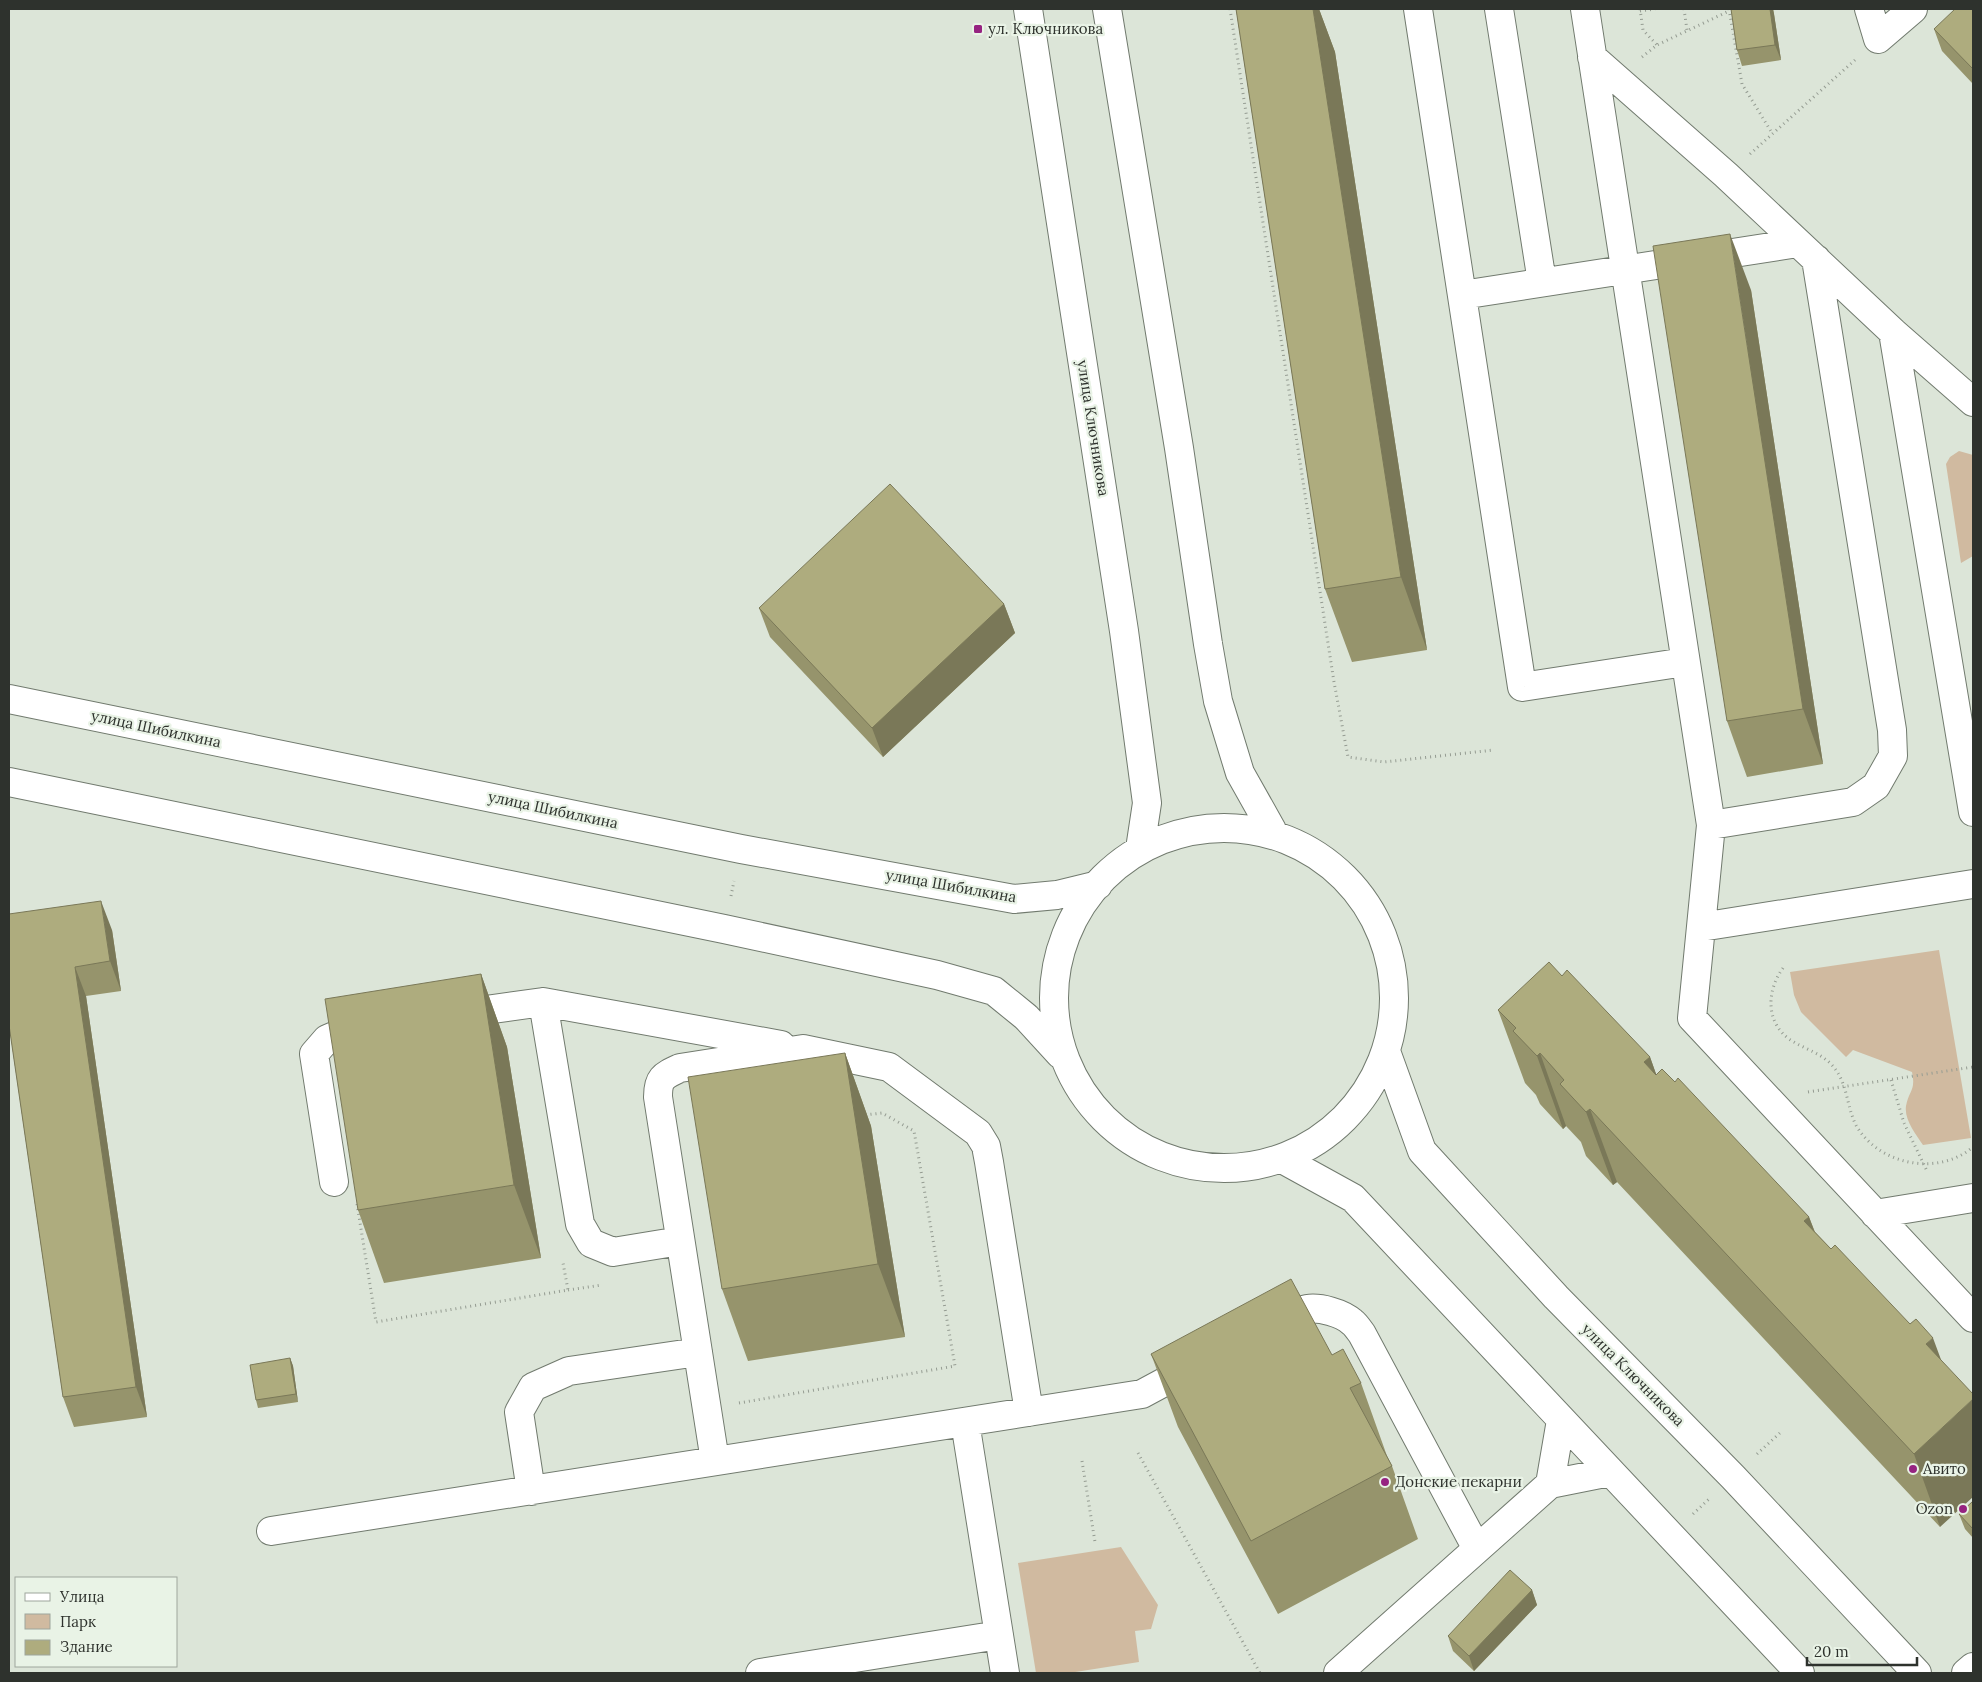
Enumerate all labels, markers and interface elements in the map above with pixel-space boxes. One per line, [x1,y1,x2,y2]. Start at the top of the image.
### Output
place label: ул. Ключникова [988,19,1103,38]
marker: ул. Ключникова [972,23,984,35]
street label: улица Ключникова [1073,358,1114,498]
street label: улица Шибилкина [89,705,223,752]
street label: улица Шибилкина [486,786,620,833]
street label: улица Шибилкина [884,865,1018,906]
street label: улица Ключникова [1578,1319,1689,1430]
place label: Авито [1922,1459,1966,1478]
marker: Авито [1907,1463,1919,1475]
place label: Донские пекарни [1395,1472,1522,1491]
marker: Донские пекарни [1379,1476,1391,1488]
place label: Ozon [1916,1499,1953,1518]
marker: Ozon [1957,1503,1969,1515]
legend [15,1577,178,1667]
text: Улица [59,1587,105,1606]
text: Парк [60,1612,96,1631]
scale bar [1807,1634,1917,1666]
text: Здание [60,1637,113,1656]
text: 20 m [1814,1642,1849,1661]

